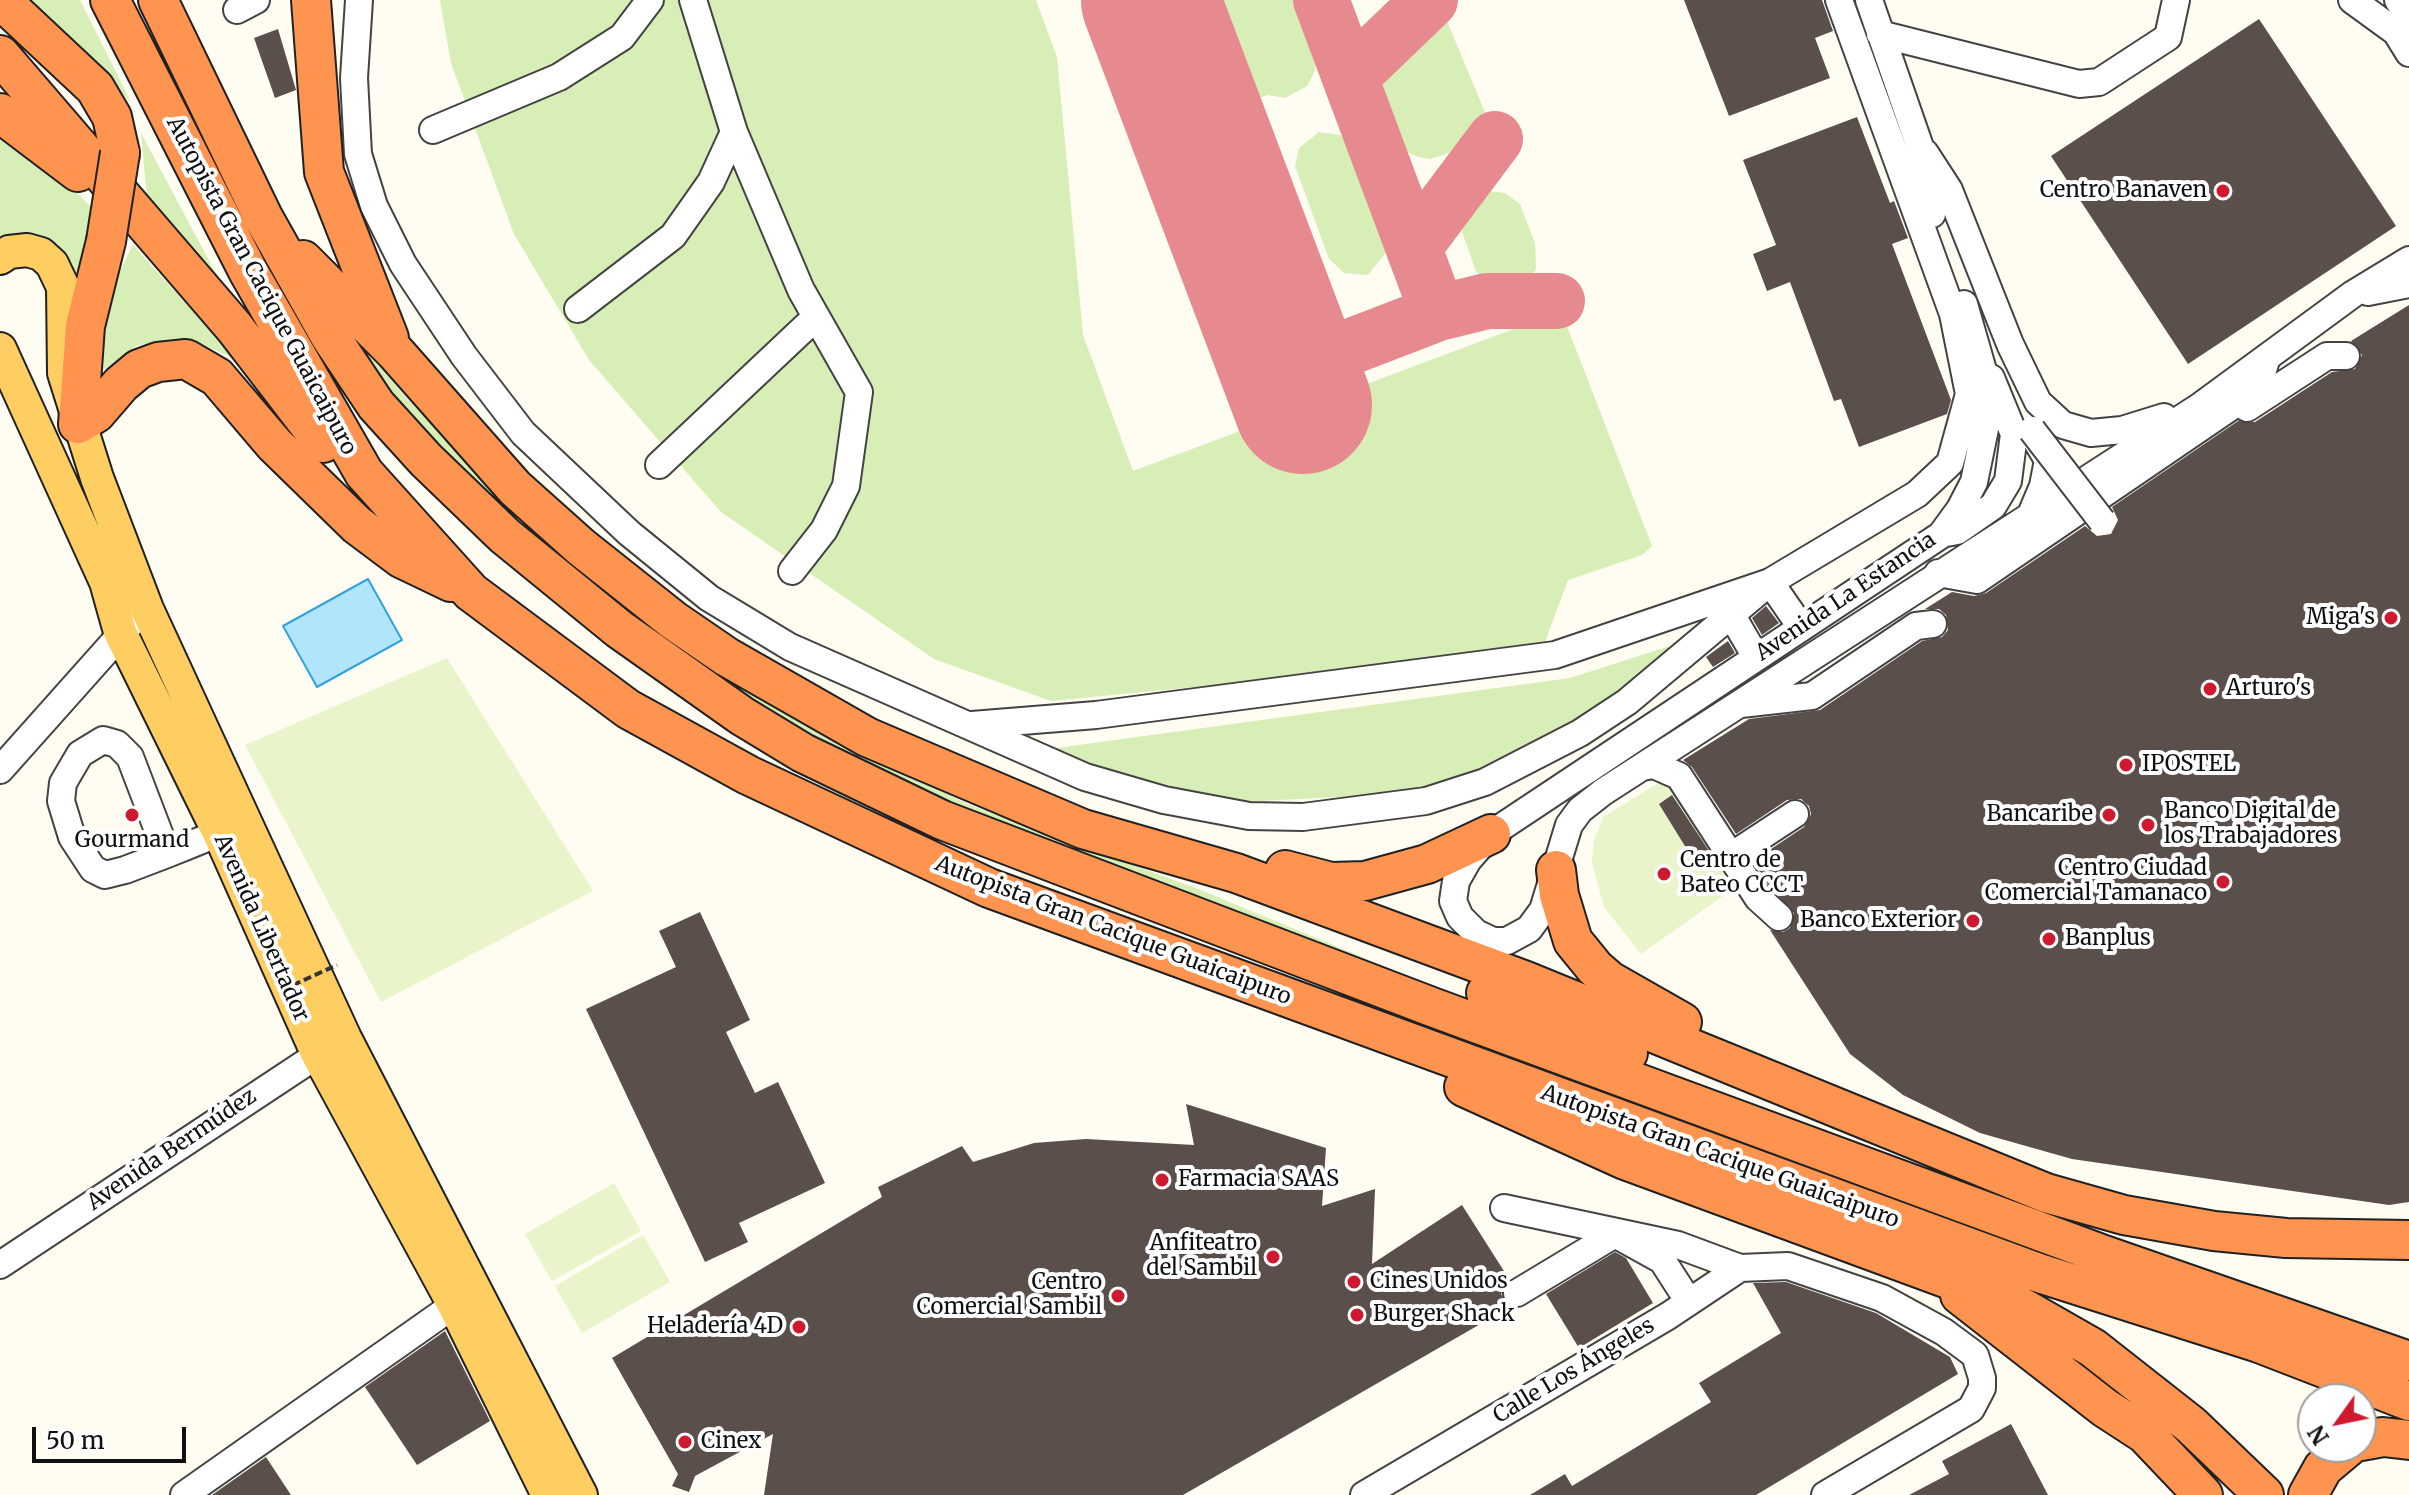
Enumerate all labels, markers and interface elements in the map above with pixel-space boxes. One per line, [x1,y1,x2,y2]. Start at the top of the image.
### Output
street label: Autopista Gran Cacique Guaicaipuro [160,112,362,460]
place label: Centro Banaven [2040,178,2207,204]
marker: Centro Banaven [2214,182,2232,200]
street label: Avenida La Estancia [1751,527,1941,667]
place label: Miga's [2306,605,2375,631]
marker: Miga's [2382,609,2400,627]
place label: Arturo's [2226,676,2311,702]
marker: Arturo's [2201,680,2219,698]
place label: IPOSTEL [2142,752,2236,778]
marker: IPOSTEL [2117,756,2135,774]
place label: Banco Digital de los Trabajadores [2164,799,2337,850]
place label: Bancaribe [1986,802,2093,828]
marker: Gourmand [123,806,141,824]
marker: Bancaribe [2100,806,2118,824]
marker: Banco Digital de los Trabajadores [2139,816,2157,834]
place label: Gourmand [75,828,189,854]
street label: Avenida Libertador [208,830,314,1026]
place label: Centro de Bateo CCCT [1680,848,1803,900]
street label: Autopista Gran Cacique Guaicaipuro [931,851,1295,1011]
place label: Centro Ciudad Comercial Tamanaco [1985,856,2207,908]
marker: Centro de Bateo CCCT [1655,865,1673,883]
marker: Centro Ciudad Comercial Tamanaco [2214,873,2232,891]
place label: Banco Exterior [1800,908,1957,934]
marker: Banco Exterior [1964,912,1982,930]
place label: Banplus [2065,926,2151,952]
marker: Banplus [2040,930,2058,948]
street label: Autopista Gran Cacique Guaicaipuro [1537,1080,1903,1234]
street label: Avenida Bermúdez [82,1084,262,1216]
place label: Farmacia SAAS [1178,1167,1339,1193]
marker: Farmacia SAAS [1153,1171,1171,1189]
place label: Anfiteatro del Sambil [1146,1231,1257,1282]
marker: Anfiteatro del Sambil [1264,1248,1282,1266]
place label: Cines Unidos [1370,1269,1508,1295]
place label: Centro Comercial Sambil [916,1270,1102,1322]
marker: Cines Unidos [1345,1273,1363,1291]
marker: Centro Comercial Sambil [1109,1287,1127,1305]
place label: Burger Shack [1373,1302,1515,1328]
marker: Burger Shack [1348,1306,1366,1324]
street label: Calle Los Ángeles [1489,1313,1659,1429]
place label: Heladería 4D [647,1314,783,1340]
marker: Heladería 4D [790,1318,808,1336]
north arrow [2297,1383,2377,1463]
scale bar [36,1411,190,1461]
text: N [2302,1420,2335,1450]
text: 50 m [46,1425,105,1456]
place label: Cinex [701,1429,761,1455]
marker: Cinex [676,1433,694,1451]

